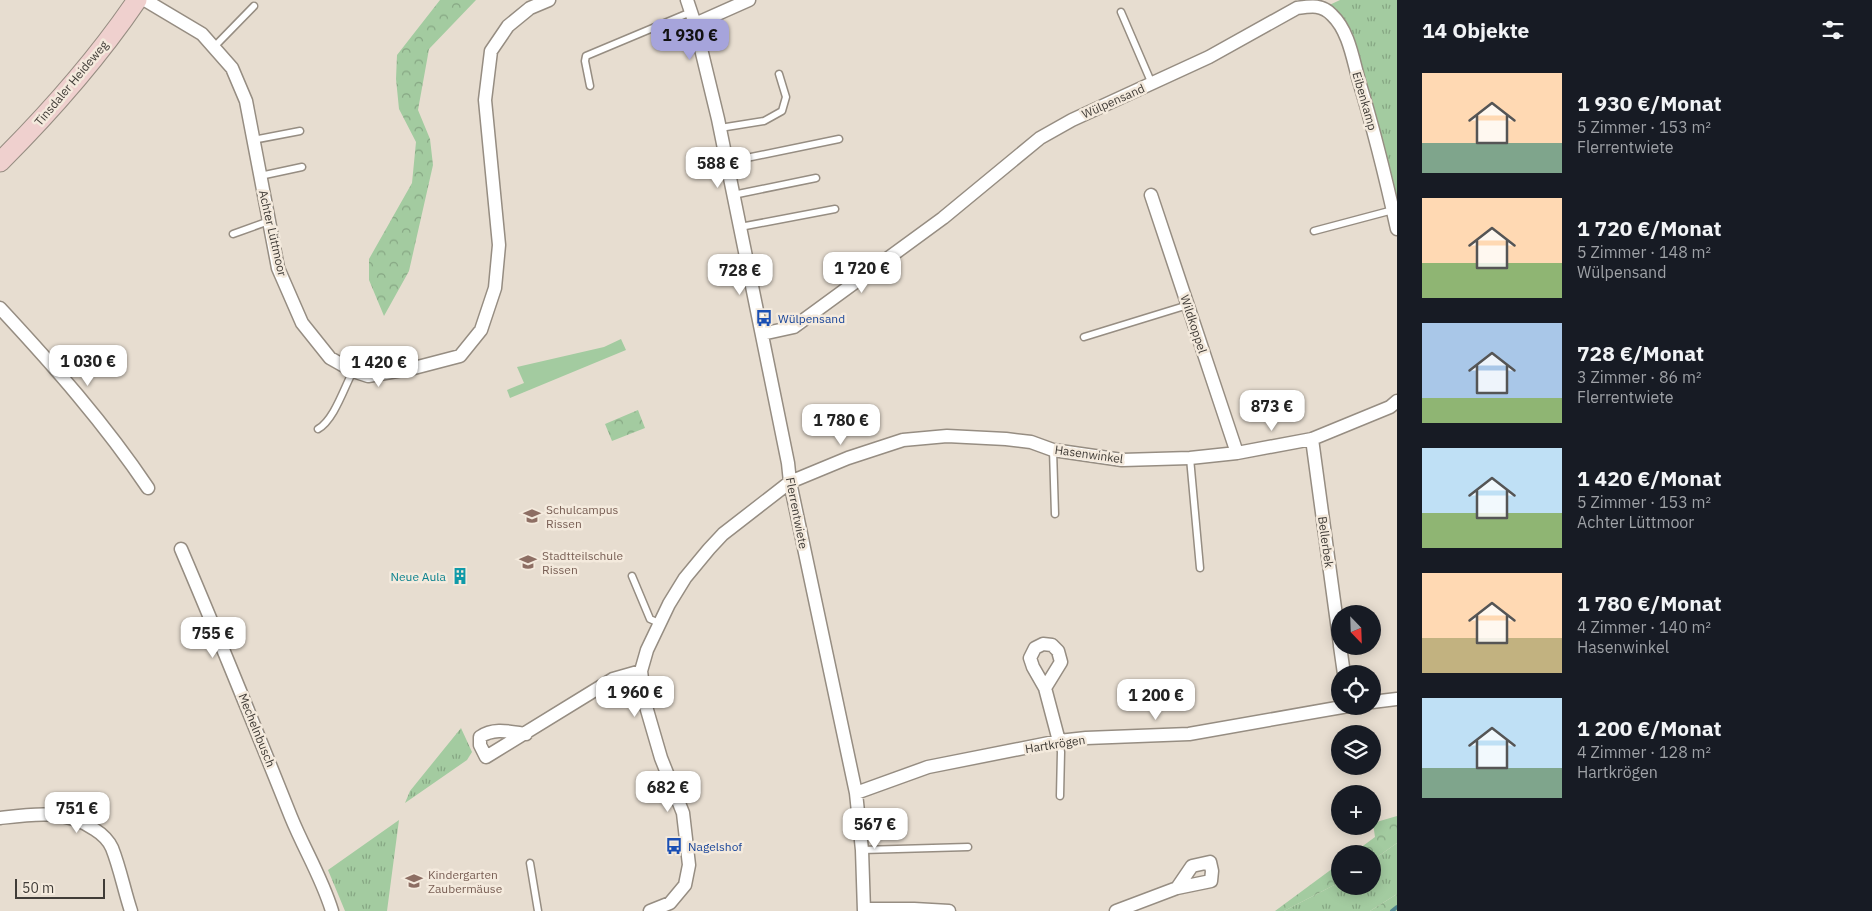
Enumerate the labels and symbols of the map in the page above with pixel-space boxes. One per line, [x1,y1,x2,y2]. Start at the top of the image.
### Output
pin: 1 930 € [644,18,736,61]
street label: Tinsdaler Heideweg [31,37,111,129]
street label: Eibenkamp [1349,70,1381,132]
street label: Wülpensand [1079,81,1147,121]
pin: 588 € [683,146,753,189]
street label: Achter Lüttmoor [256,188,290,278]
pin: 1 720 € [816,252,908,294]
pin: 728 € [705,254,775,296]
street label: Wildkoppel [1178,293,1210,355]
bus stop icon: Wülpensand [754,308,774,328]
place label: Wülpensand [778,311,845,326]
pin: 1 030 € [42,344,134,387]
pin: 1 420 € [333,346,425,388]
pin: 873 € [1237,390,1307,432]
pin: 1 780 € [795,404,887,446]
street label: Hasenwinkel [1054,442,1124,466]
street label: Flerrentwiete [783,476,811,550]
place label: Schulcampus Rissen [546,502,619,531]
school or university icon: Schulcampus Rissen [522,506,542,526]
street label: Bellerbek [1315,515,1337,569]
place label: Stadtteilschule Rissen [542,548,623,577]
school or university icon: Stadtteilschule Rissen [518,552,538,572]
building icon: Neue Aula [450,566,470,586]
place label: Neue Aula [391,569,447,584]
north arrow [1331,605,1381,655]
pin: 755 € [178,616,248,659]
pin: 1 960 € [589,676,681,718]
pin: 1 200 € [1110,678,1202,721]
street label: Mechelnbusch [235,691,279,769]
street label: Hartkrögen [1024,732,1086,756]
pin: 682 € [633,770,703,813]
pin: 751 € [42,792,112,834]
pin: 567 € [840,808,910,850]
bus stop icon: Nagelshof [664,836,684,856]
place label: Nagelshof [688,839,742,854]
place label: Kindergarten Zaubermäuse [428,867,503,896]
school or university icon: Kindergarten Zaubermäuse [404,871,424,891]
scale bar [15,876,105,899]

